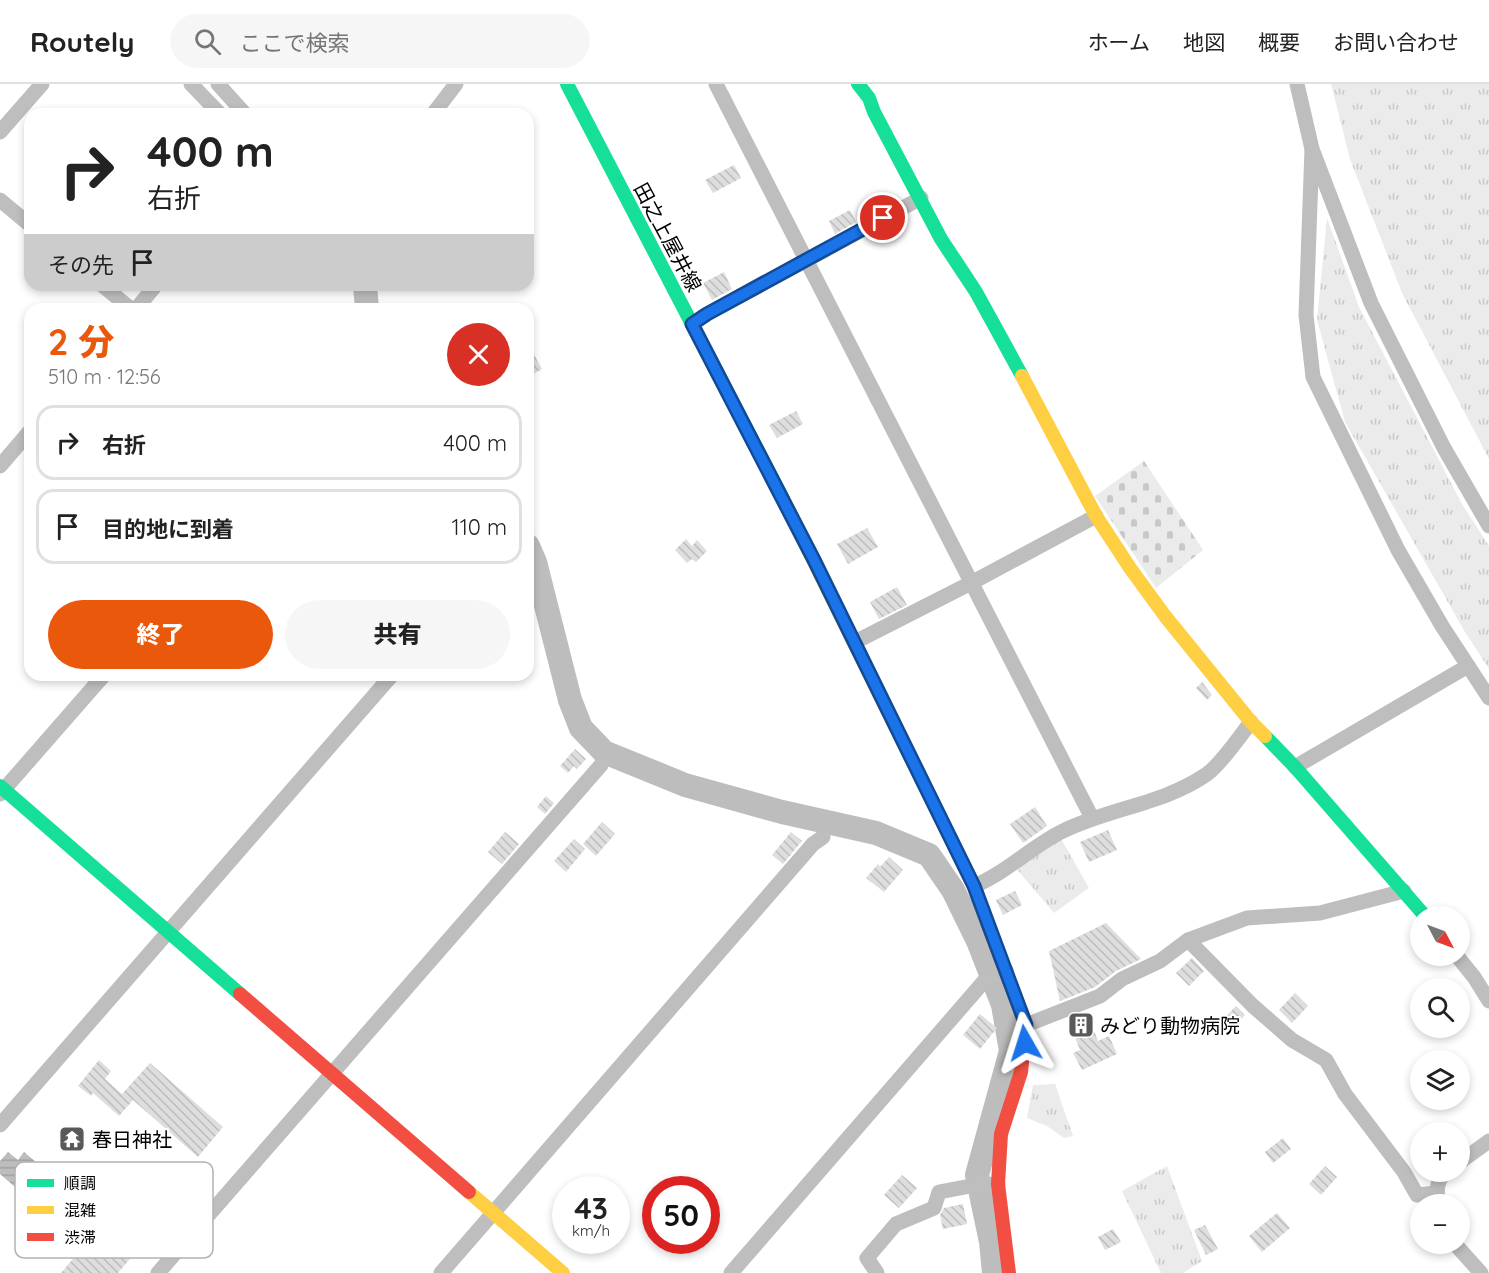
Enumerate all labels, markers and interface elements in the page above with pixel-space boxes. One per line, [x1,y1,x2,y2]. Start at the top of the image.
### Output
search box [170,14,590,68]
text: Routely [30,24,134,59]
icon: search [191,25,224,58]
text: ここで検索 [239,29,349,57]
text: ホーム [1088,29,1150,55]
text: 地図 [1183,29,1225,55]
text: 概要 [1258,29,1300,55]
text: お問い合わせ [1333,29,1459,55]
text: 400 m [147,125,274,178]
icon: right [48,132,126,210]
street label: 田之上屋井線 [629,178,707,296]
text: 右折 [147,181,201,215]
pin [857,192,908,243]
icon: arrive [866,201,899,234]
icon: arrive [126,246,159,279]
text: その先 [48,251,114,279]
text: 2 分 [48,319,115,364]
button: close [447,323,510,386]
text: 510 m · 12:56 [48,364,161,389]
icon: right [51,426,84,459]
text: 400 m [443,429,507,457]
text: 右折 [102,431,146,459]
icon: arrive [51,510,84,543]
text: 110 m [452,513,507,541]
text: 目的地に到着 [102,515,234,543]
button: 終了 [48,600,273,669]
button: 共有 [285,600,510,669]
north arrow [1410,906,1470,966]
map controls [1410,906,1470,1254]
button: search [1410,978,1470,1038]
building icon: みどり動物病院 [1066,1010,1096,1040]
position arrow [993,1011,1057,1075]
place label: みどり動物病院 [1100,1013,1240,1038]
button: layers [1410,1050,1470,1110]
button: + [1410,1122,1470,1182]
temple icon: 春日神社 [57,1124,87,1154]
place label: 春日神社 [92,1127,172,1152]
legend [15,1162,213,1258]
text: 順調 [64,1173,96,1193]
speed limit sign: 50 [642,1176,720,1254]
text: 43 [574,1189,608,1227]
button: − [1410,1194,1470,1254]
text: 混雑 [64,1200,96,1220]
text: km/h [572,1221,610,1240]
text: 渋滞 [64,1227,96,1247]

